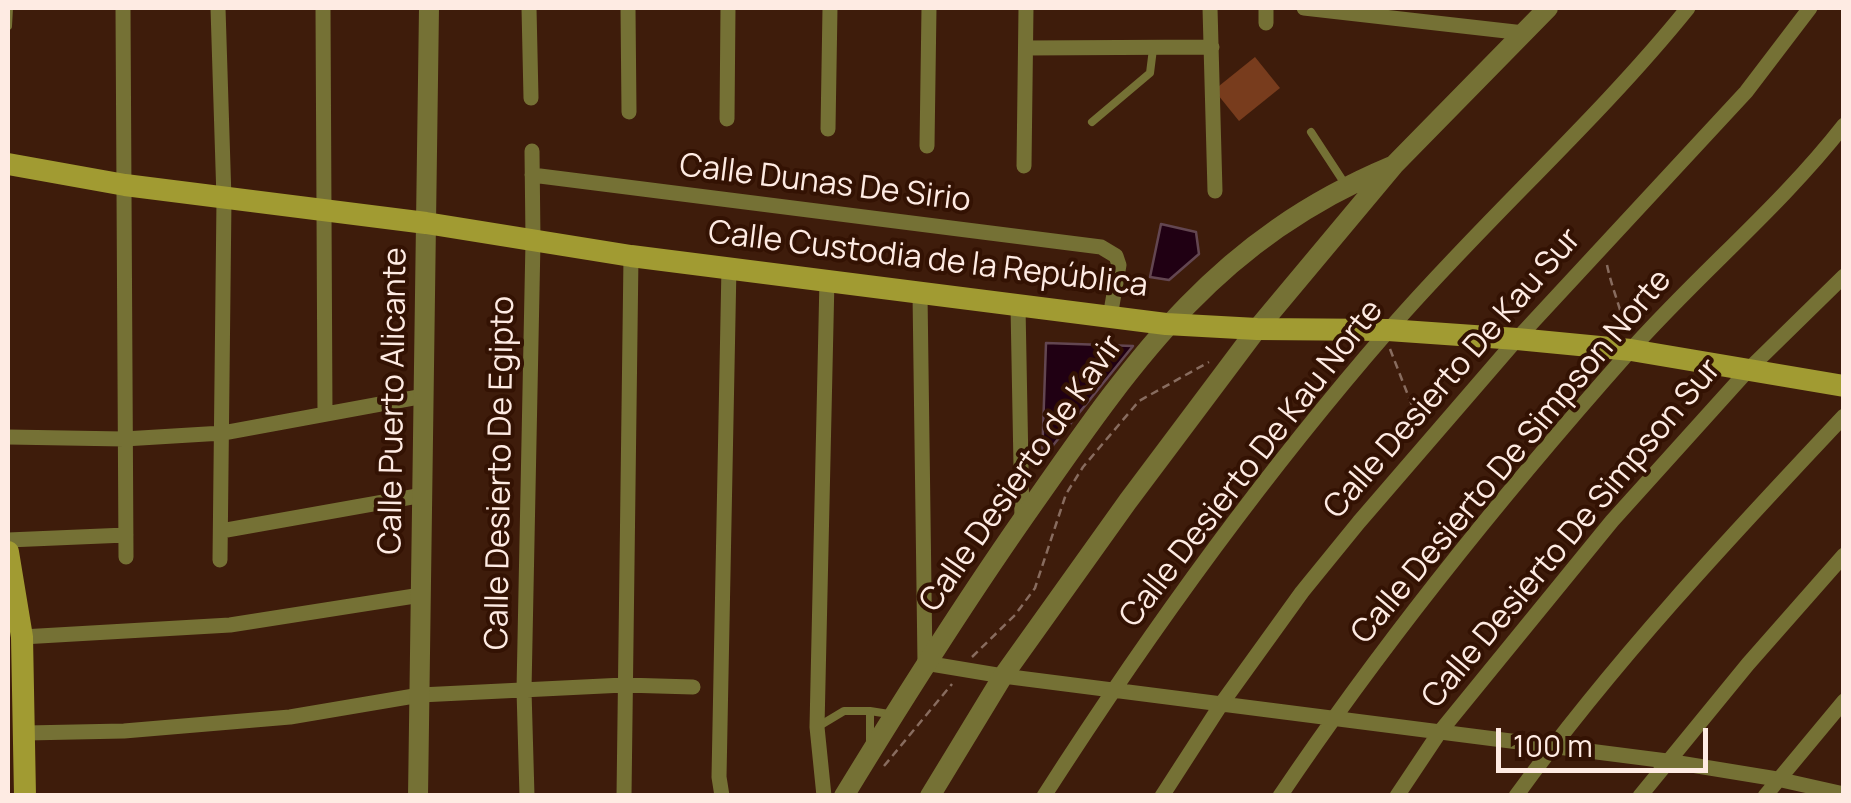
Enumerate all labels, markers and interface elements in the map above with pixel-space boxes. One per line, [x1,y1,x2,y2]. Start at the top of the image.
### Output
street label: Calle Dunas De Sirio [677,147,973,221]
street label: Calle Custodia de la República [706,214,1150,306]
street label: Calle Desierto De Kau Sur [1316,221,1590,527]
street label: Calle Puerto Alicante [372,247,416,555]
street label: Calle Desierto De Simpson Norte [1344,262,1680,652]
street label: Calle Desierto De Kau Norte [1112,293,1392,635]
street label: Calle Desierto De Egipto [479,296,523,650]
street label: Calle Desierto de Kavir [912,328,1132,620]
street label: Calle Desierto De Simpson Sur [1415,352,1729,716]
scale bar [1501,708,1714,770]
text: 100 m [1513,725,1593,766]

